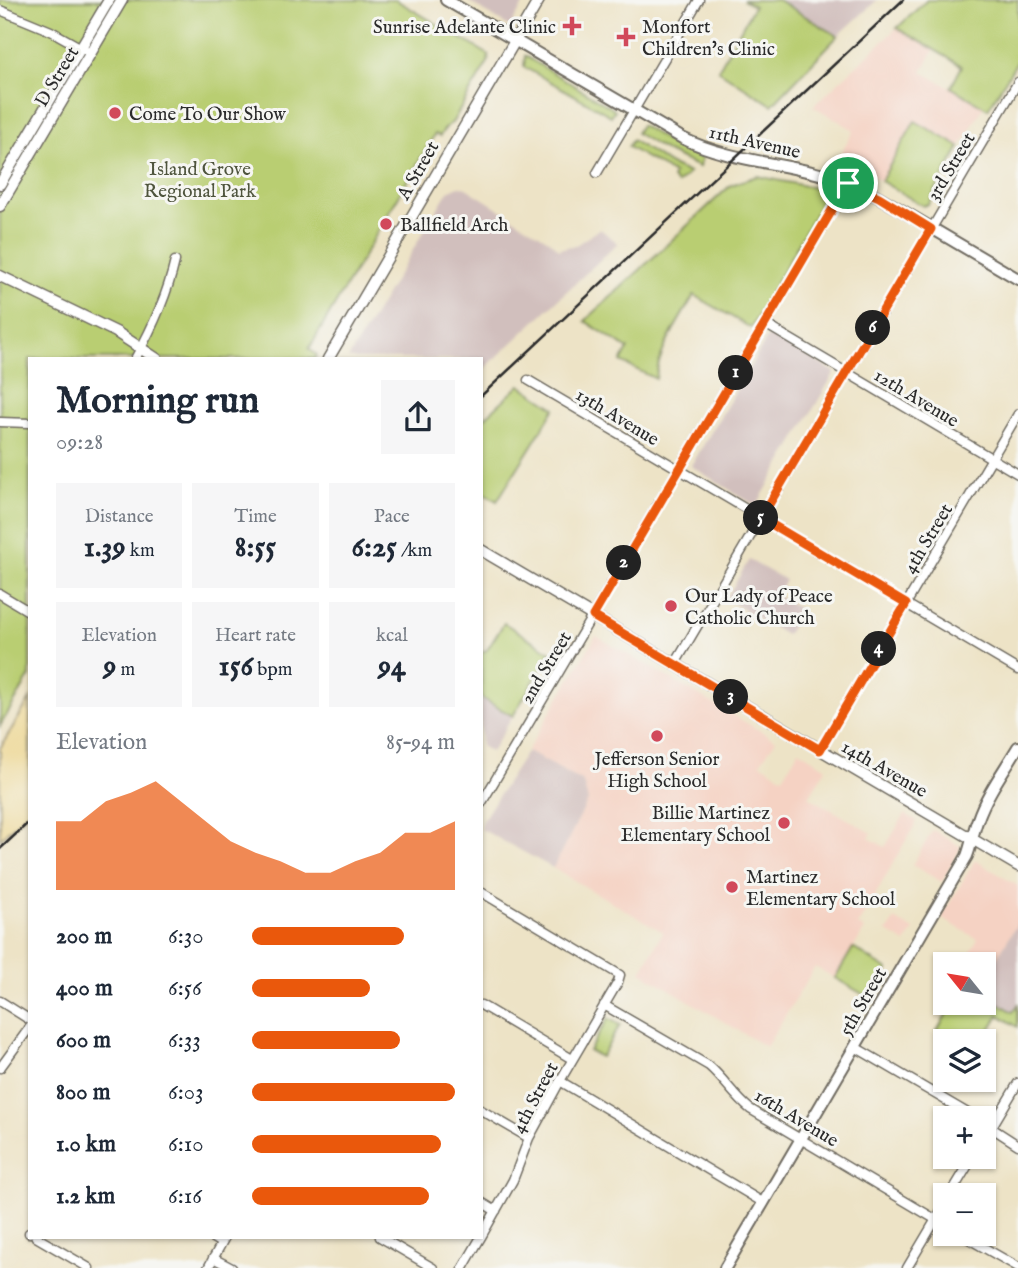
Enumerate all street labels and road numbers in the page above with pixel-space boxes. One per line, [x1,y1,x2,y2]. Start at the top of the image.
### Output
street label: D Street [30,42,85,112]
street label: 11th Avenue [707,121,803,165]
street label: 3rd Street [922,128,982,206]
street label: A Street [392,137,445,206]
street label: 12th Avenue [869,364,963,434]
street label: 13th Avenue [571,383,663,452]
street label: 4th Street [899,499,959,578]
street label: 2nd Street [516,627,578,709]
street label: 14th Avenue [837,736,931,804]
street label: 5th Street [835,963,893,1040]
street label: 4th Street [507,1058,565,1138]
street label: 16th Avenue [750,1084,843,1153]

